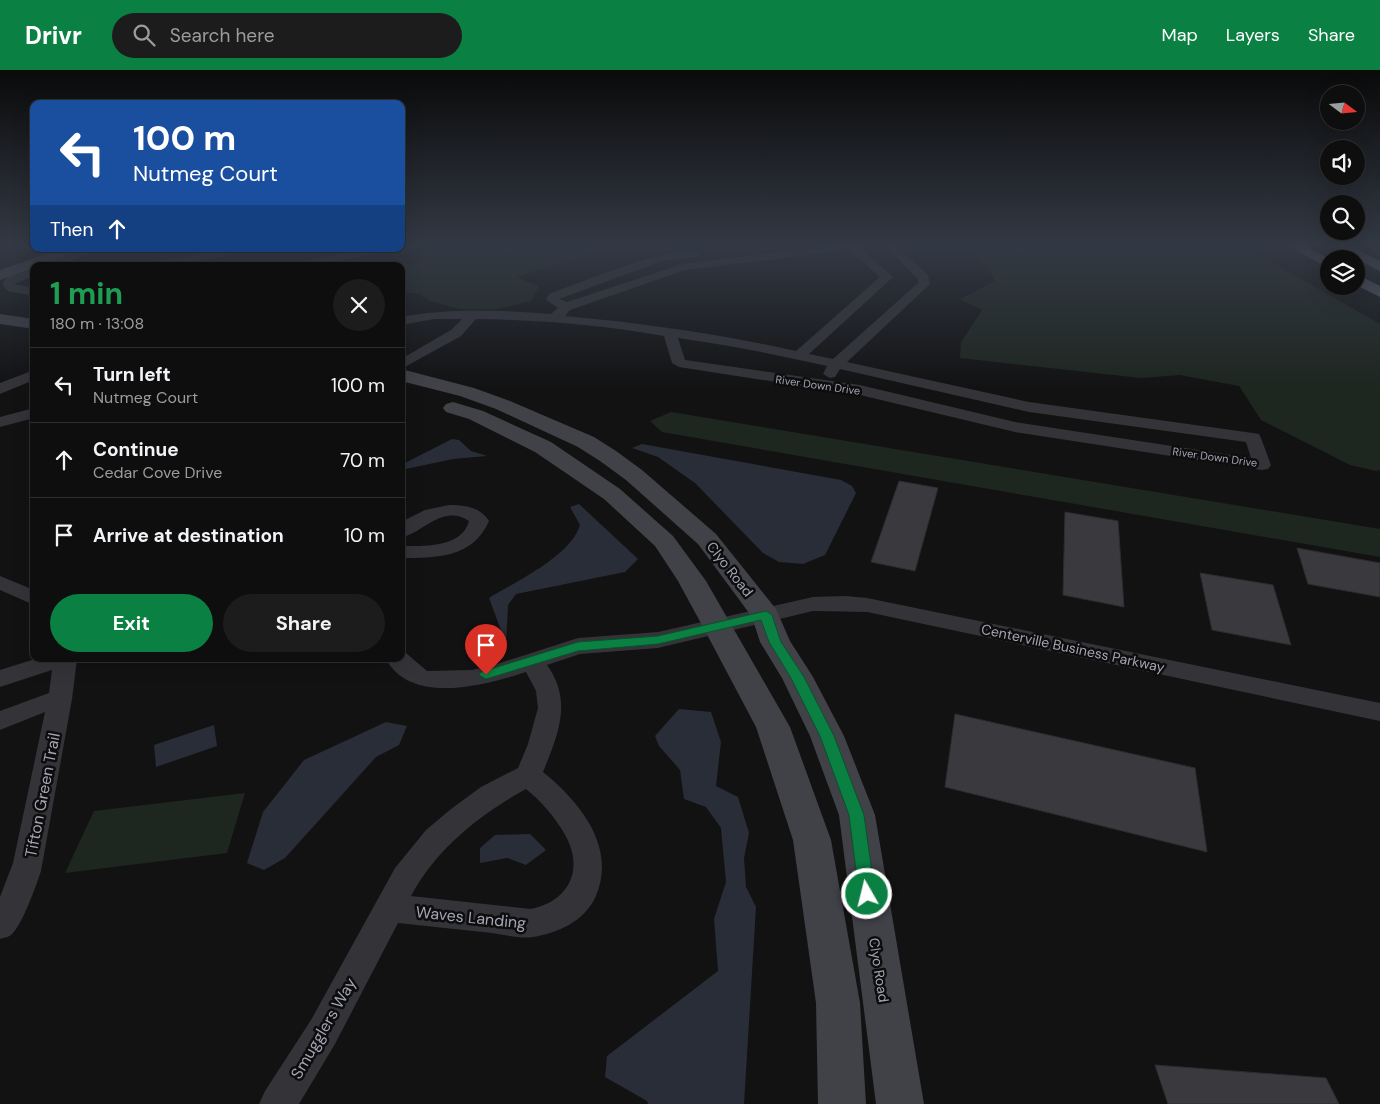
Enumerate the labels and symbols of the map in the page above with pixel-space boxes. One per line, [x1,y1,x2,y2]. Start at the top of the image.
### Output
north arrow [1320,85,1365,130]
street label: River Down Drive [775,372,861,398]
street label: River Down Drive [1172,444,1258,470]
street label: Clyo Road [703,538,757,600]
street label: Centerville Business Parkway [980,620,1167,676]
pin [465,624,507,675]
street label: Tifton Green Trail [20,731,65,859]
position arrow [840,867,892,919]
street label: Waves Landing [415,901,527,934]
street label: Clyo Road [865,937,893,1003]
street label: Smugglers Way [286,974,361,1083]

